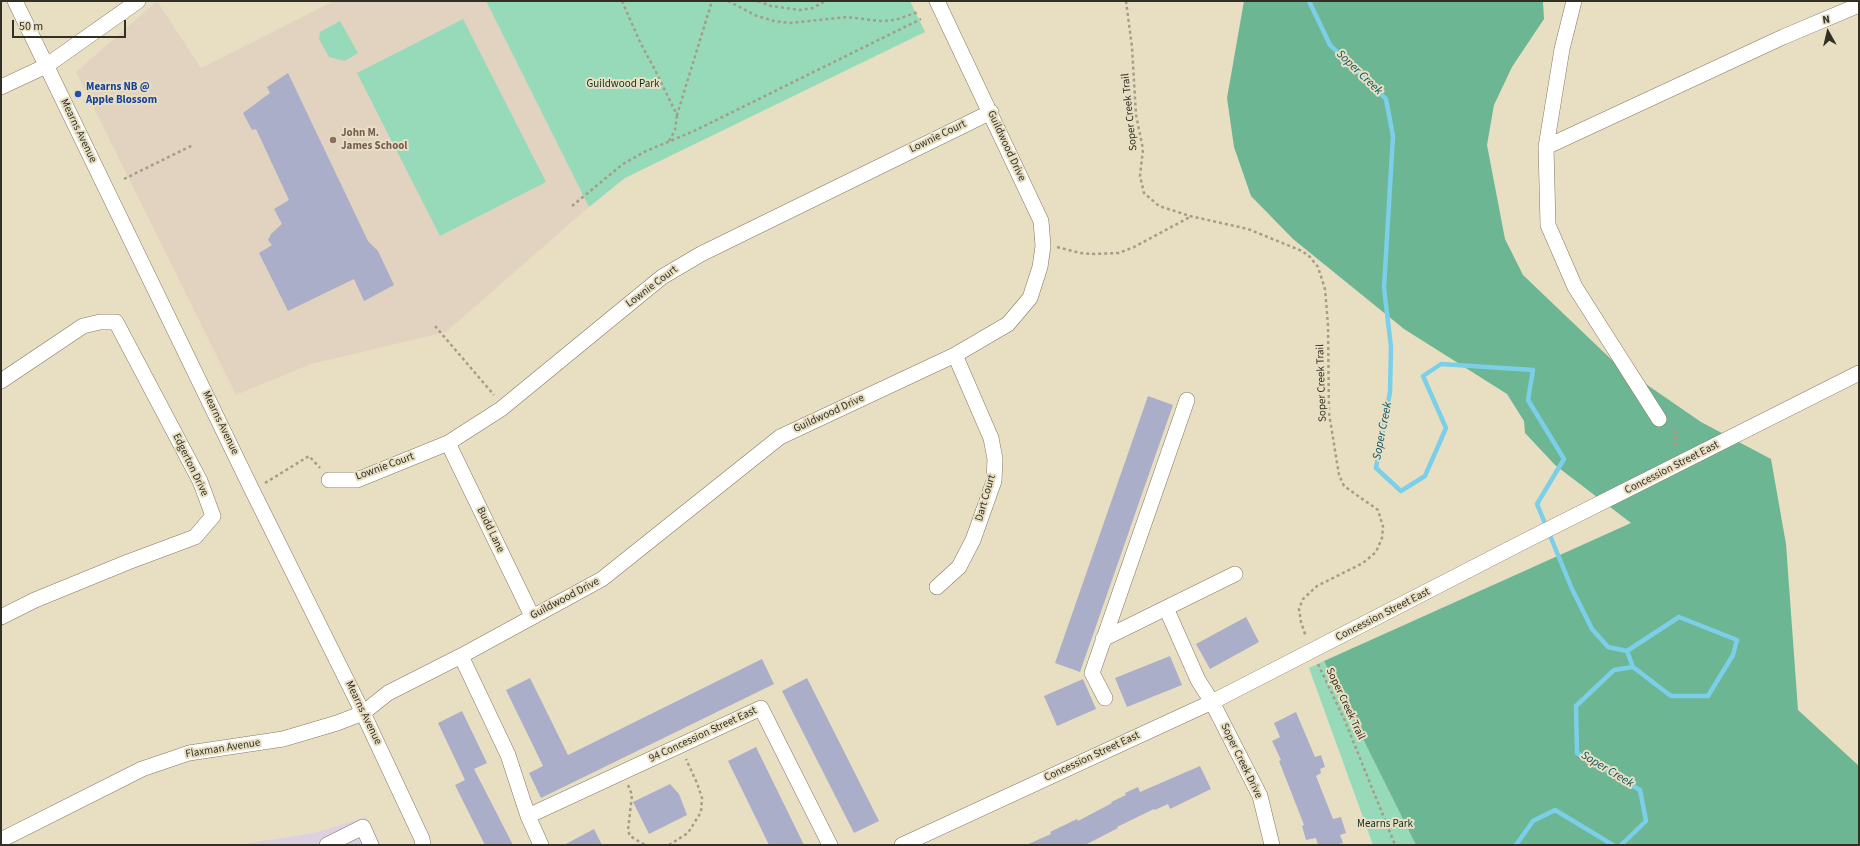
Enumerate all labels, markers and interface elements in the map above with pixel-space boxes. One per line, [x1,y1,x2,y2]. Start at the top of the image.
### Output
scale bar [14,12,128,38]
north arrow [1808,12,1848,52]
text: N [1822,12,1831,28]
text: 50 m [19,18,43,35]
water label: Soper Creek [1333,47,1385,99]
street label: Soper Creek Trail [1119,73,1141,151]
park label: Guildwood Park [586,78,660,92]
place label: Mearns NB @ Apple Blossom [86,81,157,107]
marker: Mearns NB @ Apple Blossom [73,89,83,99]
street label: Mearns Avenue [57,97,99,165]
street label: Guildwood Drive [984,109,1028,183]
street label: Lownie Court [908,118,968,156]
place label: John M. James School [341,127,407,153]
marker: John M. James School [328,135,338,145]
street label: Lownie Court [624,263,680,311]
street label: Soper Creek Trail [1314,344,1330,422]
street label: Mearns Avenue [199,389,241,457]
street label: Guildwood Drive [792,392,866,436]
water label: Soper Creek [1370,401,1396,461]
street label: Edgerton Drive [169,432,211,498]
street label: Concession Street East [1623,439,1721,497]
street label: Lownie Court [354,450,416,484]
street label: Dart Court [973,473,999,523]
street label: Budd Lane [473,505,507,555]
street label: Guildwood Drive [528,575,602,623]
street label: Concession Street East [1334,586,1432,644]
street label: Soper Creek Trail [1323,666,1367,742]
street label: Mearns Avenue [342,679,384,747]
street label: 94 Concession Street East [647,704,759,766]
street label: Soper Creek Drive [1217,721,1265,801]
street label: Concession Street East [1042,729,1142,785]
street label: Flaxman Avenue [185,737,261,761]
water label: Soper Creek [1578,749,1636,791]
park label: Mearns Park [1357,818,1413,832]

